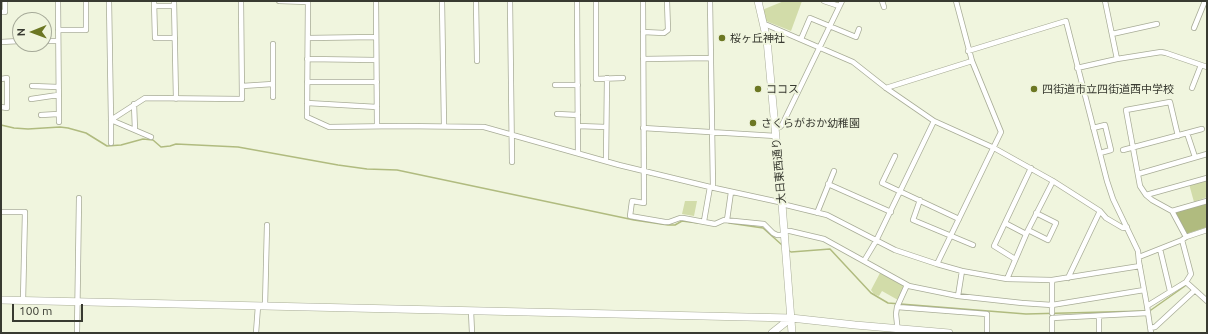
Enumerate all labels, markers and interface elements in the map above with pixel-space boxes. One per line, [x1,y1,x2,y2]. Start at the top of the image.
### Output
north arrow [12,12,52,52]
text: N [15,28,27,36]
place label: 桜ヶ丘神社 [730,31,785,45]
marker: 桜ヶ丘神社 [717,33,727,43]
place label: ココス [766,82,799,96]
place label: 四街道市立四街道西中学校 [1042,82,1174,96]
marker: ココス [753,84,763,94]
marker: 四街道市立四街道西中学校 [1029,84,1039,94]
place label: さくらがおか幼稚園 [761,116,860,130]
marker: さくらがおか幼稚園 [748,118,758,128]
street label: 大日東西通り [770,138,788,204]
scale bar [14,296,85,322]
text: 100 m [19,304,52,317]

